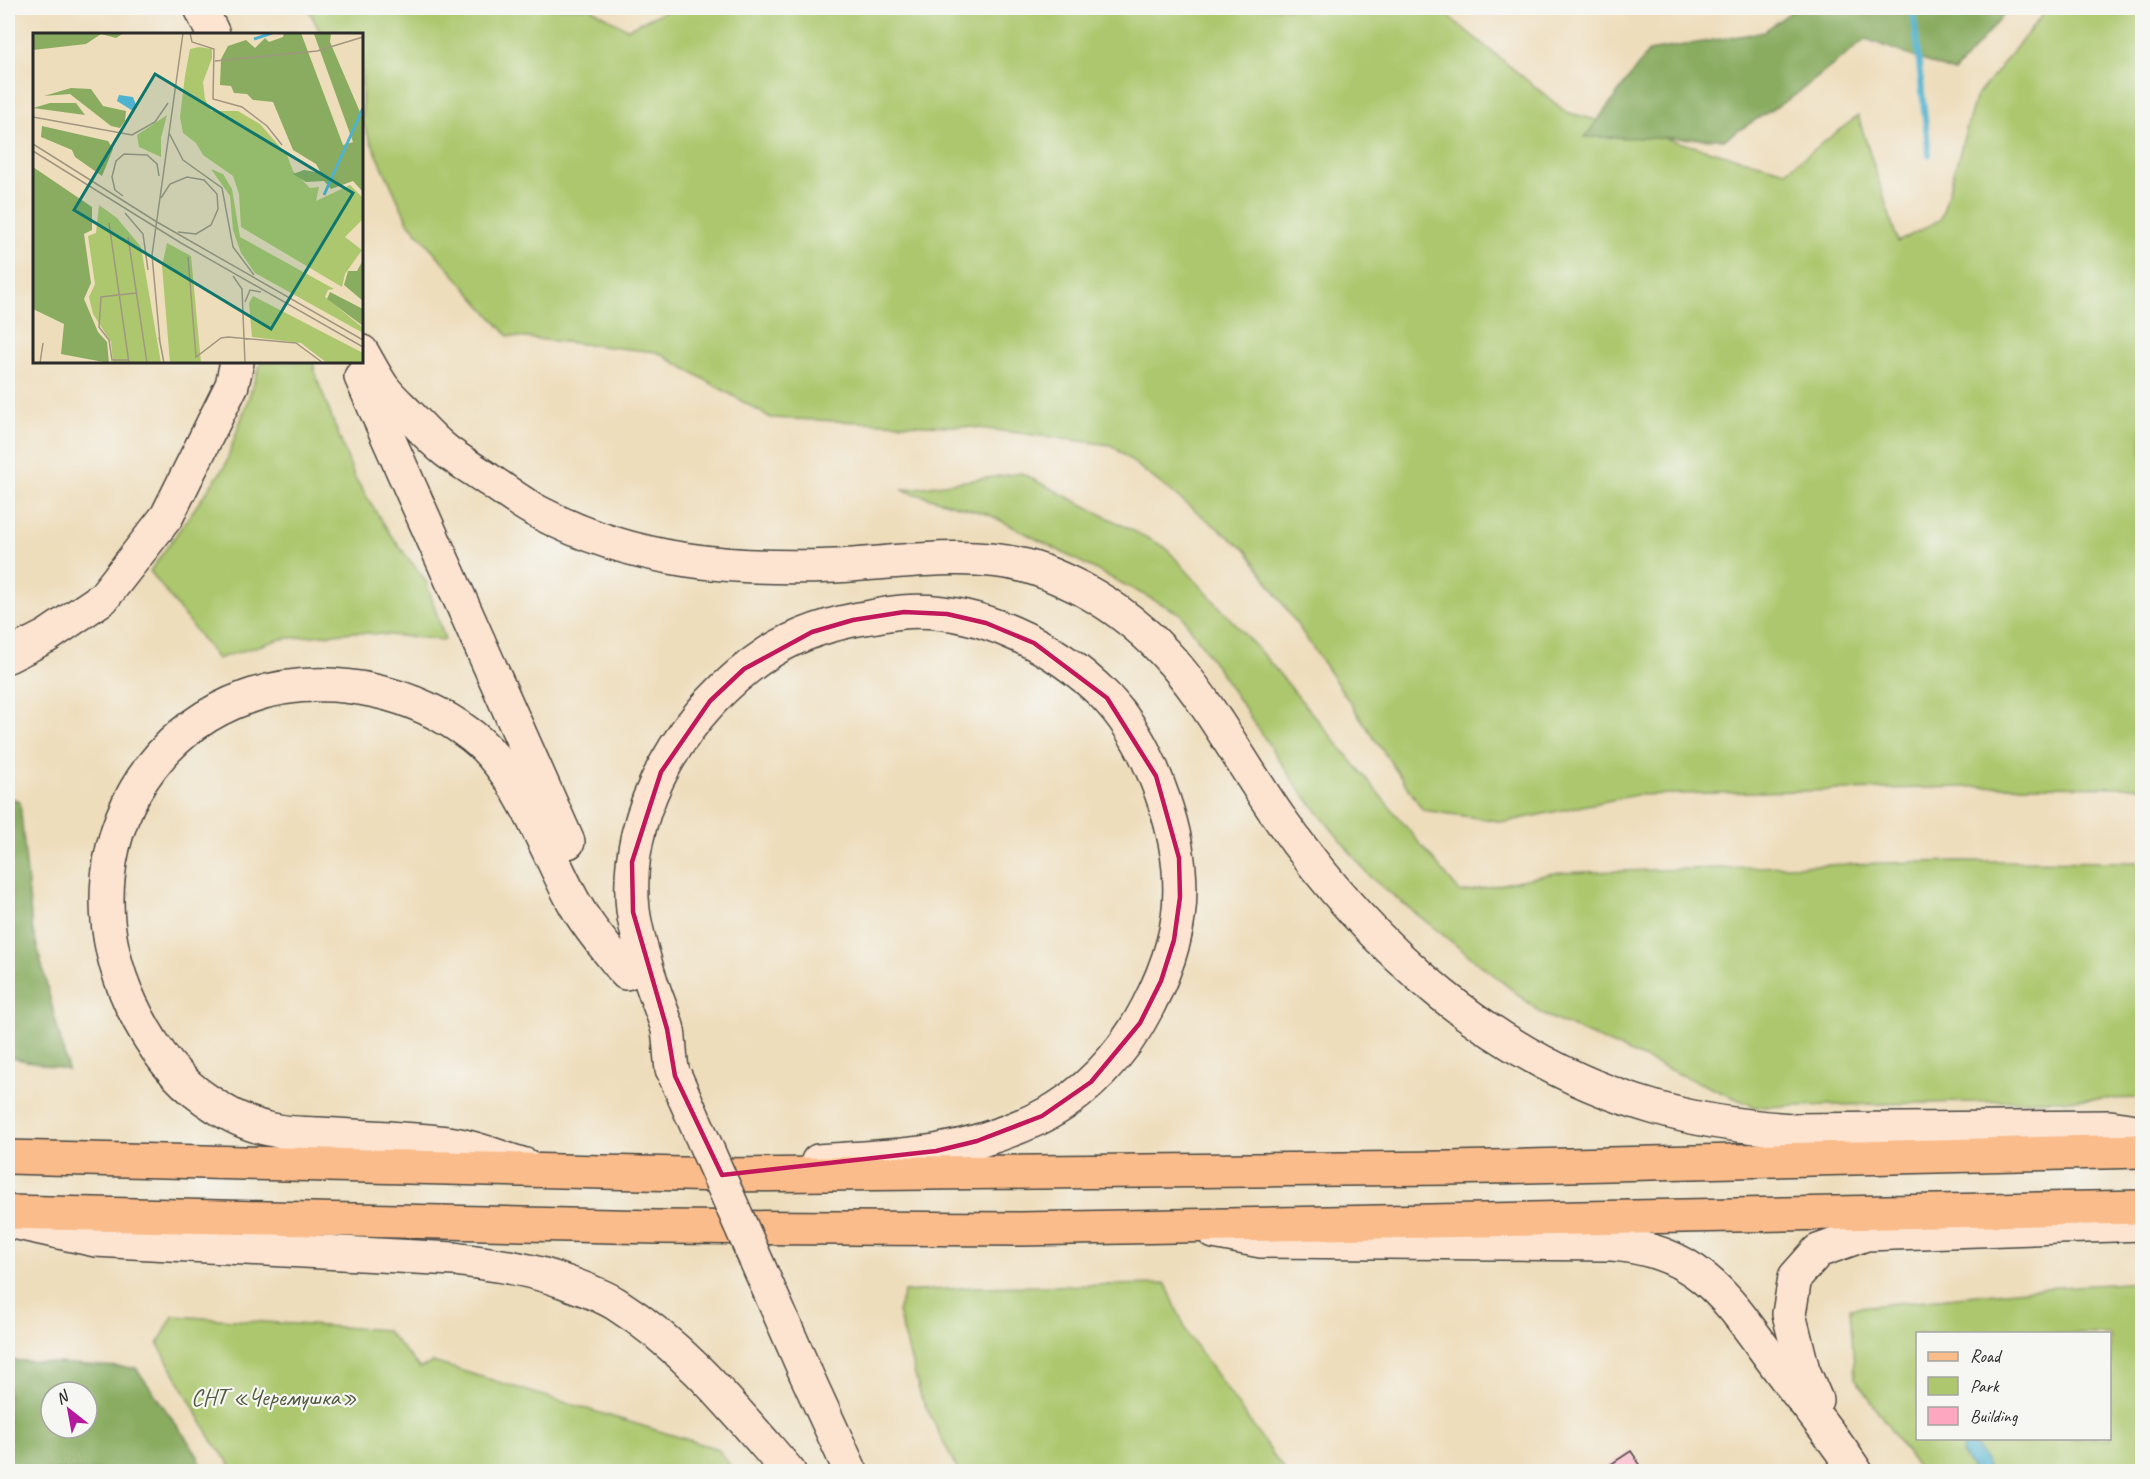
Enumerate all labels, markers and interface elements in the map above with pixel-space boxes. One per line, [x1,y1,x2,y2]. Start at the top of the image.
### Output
inset map [33,33,363,363]
legend [1916,1332,2111,1440]
text: Road [1970,1345,2003,1367]
text: Park [1970,1375,2000,1397]
north arrow [39,1380,99,1440]
park label: СНТ «Черемушка» [191,1382,357,1412]
text: N [52,1385,74,1409]
text: Building [1970,1405,2019,1427]

